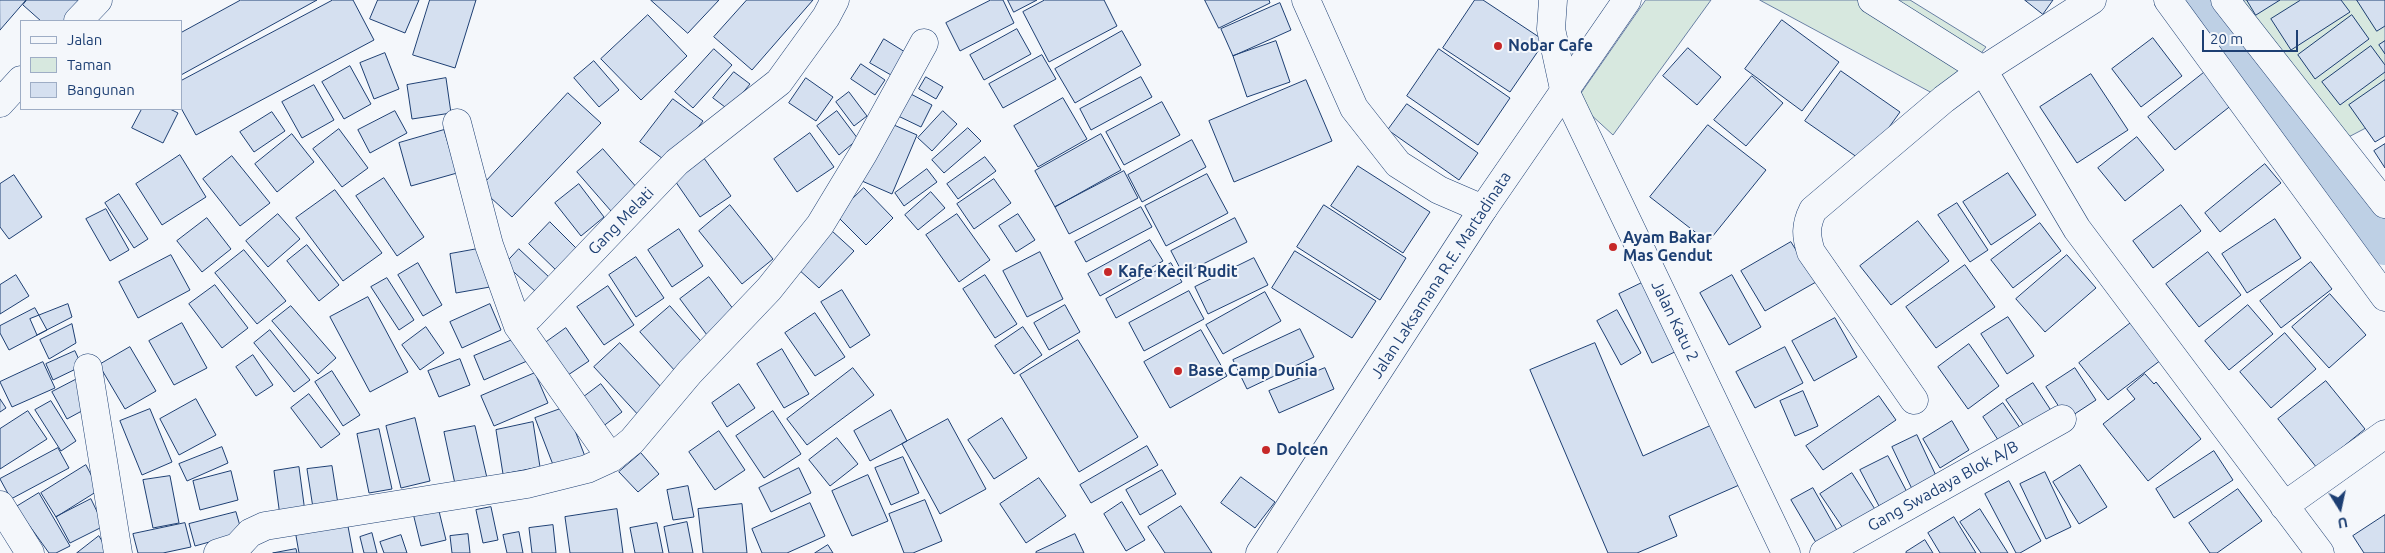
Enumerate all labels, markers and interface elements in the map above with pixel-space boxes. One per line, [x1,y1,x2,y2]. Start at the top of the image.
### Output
legend [20,20,182,110]
scale bar [2205,20,2301,52]
text: 20 m [2210,30,2243,47]
text: Jalan [67,31,102,48]
place label: Nobar Cafe [1508,36,1593,56]
marker: Nobar Cafe [1492,40,1504,52]
text: Taman [67,56,112,73]
text: Bangunan [67,81,135,98]
street label: Jalan Laksamana R.E. Martadinata [1367,168,1515,382]
street label: Gang Melati [584,183,658,259]
place label: Ayam Bakar Mas Gendut [1623,228,1713,266]
marker: Ayam Bakar Mas Gendut [1607,241,1619,253]
place label: Kafe Kecil Rudit [1118,262,1238,282]
marker: Kafe Kecil Rudit [1102,266,1114,278]
street label: Jalan Katu 2 [1647,278,1703,364]
place label: Base Camp Dunia [1188,361,1318,381]
marker: Base Camp Dunia [1172,365,1184,377]
street label: Gang Swadaya Blok A/B [1864,437,2022,535]
place label: Dolcen [1276,440,1328,460]
marker: Dolcen [1260,444,1272,456]
north arrow [2315,483,2365,533]
text: U [2336,514,2349,532]

